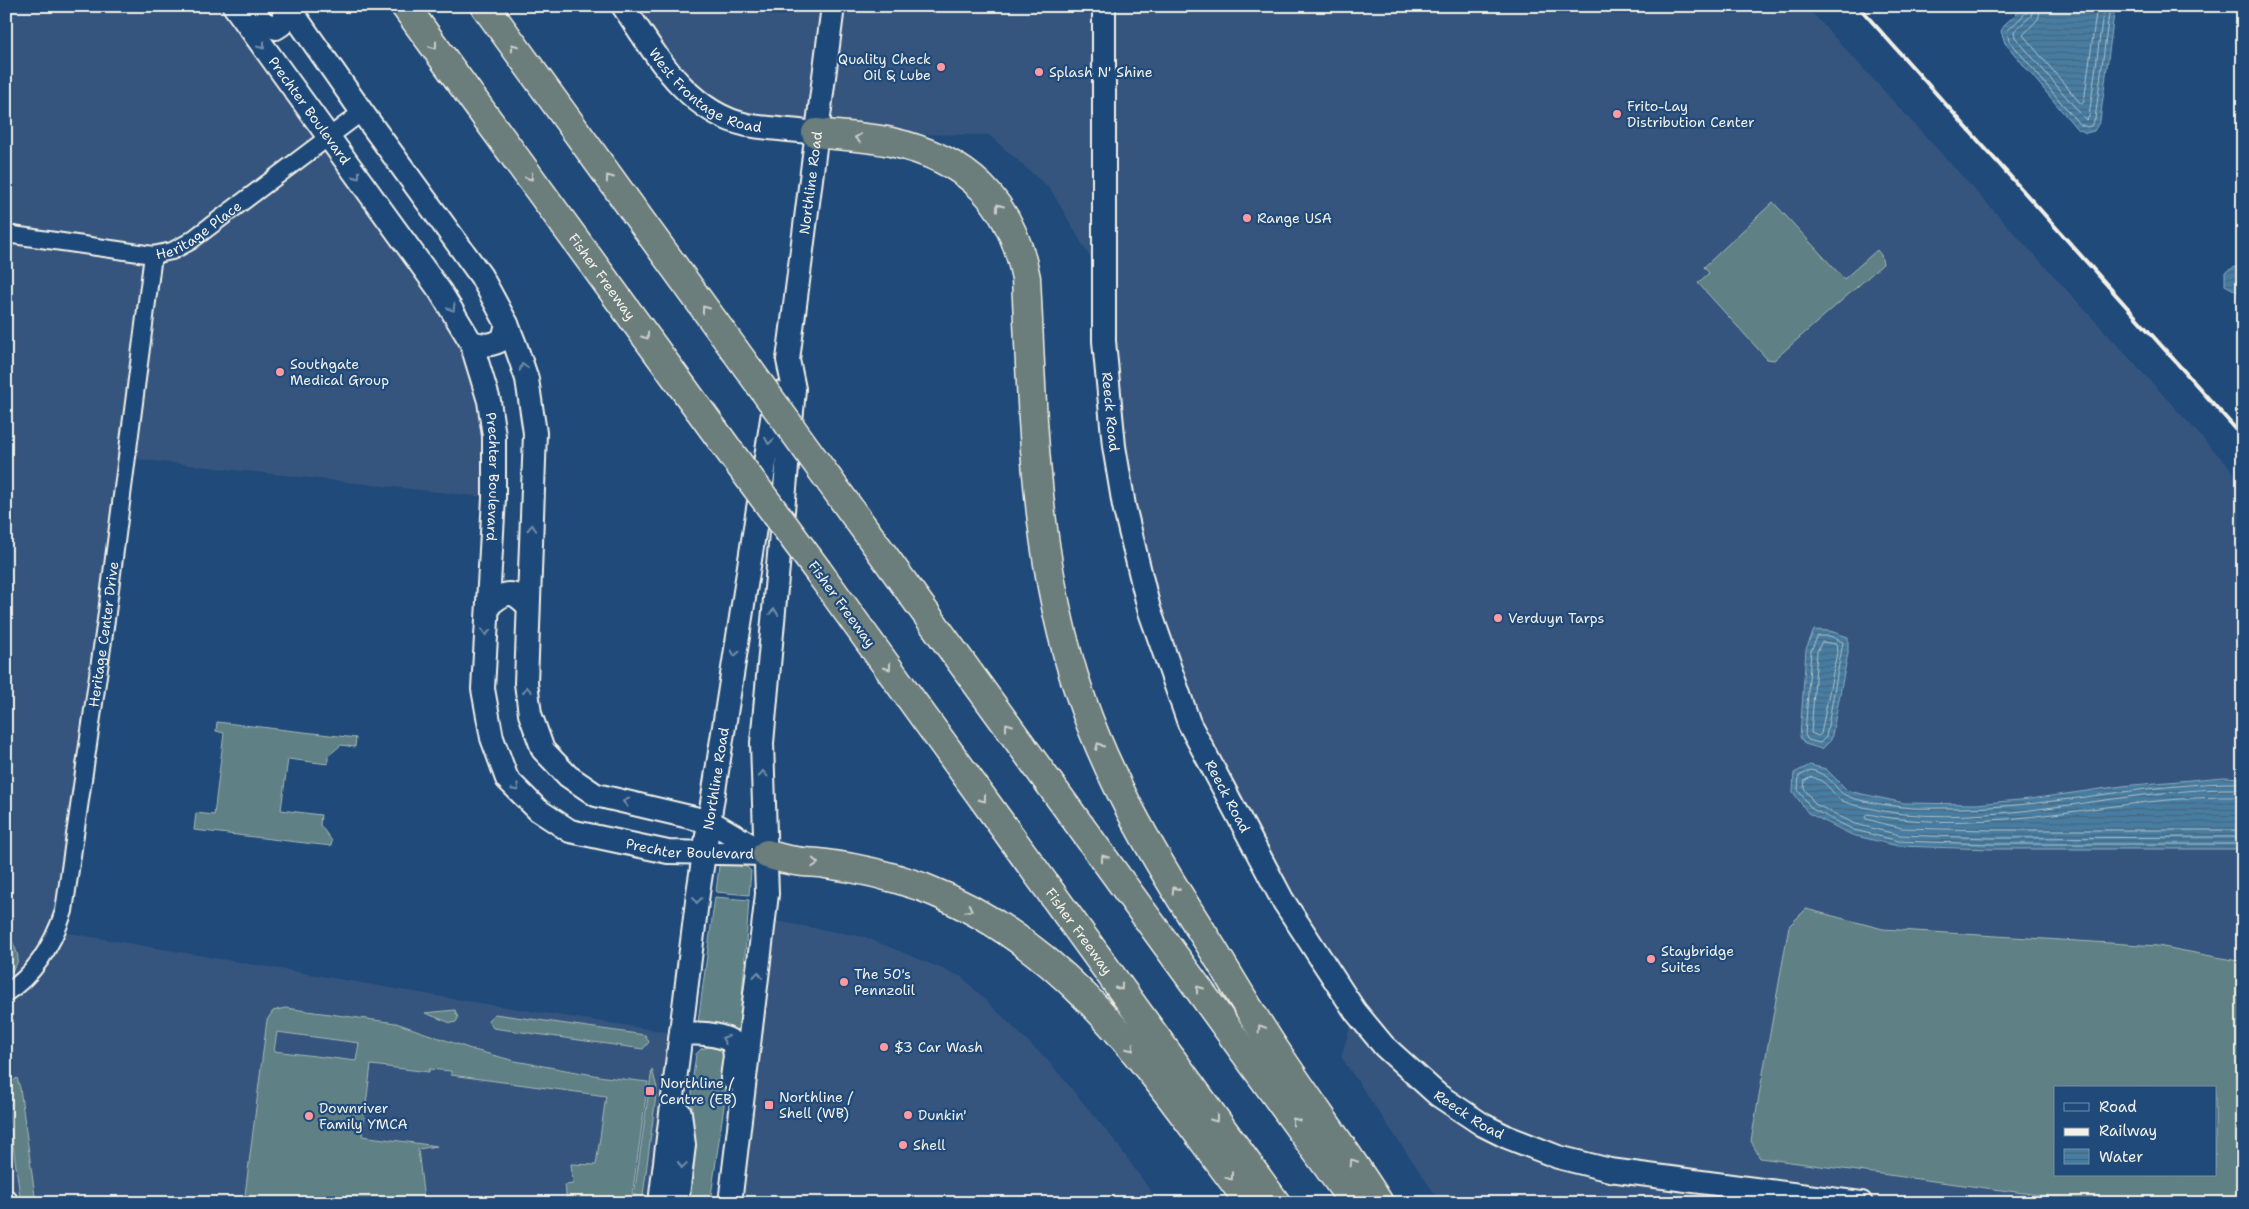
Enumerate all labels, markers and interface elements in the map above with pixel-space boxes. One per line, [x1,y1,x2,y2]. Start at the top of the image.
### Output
one-way arrow [257,40,265,49]
one-way arrow [428,40,437,50]
one-way arrow [511,43,520,52]
street label: West Frontage Road [645,44,763,136]
place label: Quality Check Oil & Lube [838,50,931,84]
street label: Prechter Boulevard [264,53,355,168]
marker: Quality Check Oil & Lube [935,61,947,73]
place label: Splash N' Shine [1049,63,1153,81]
marker: Splash N' Shine [1033,66,1045,78]
place label: Frito-Lay Distribution Center [1627,97,1755,131]
marker: Frito-Lay Distribution Center [1611,108,1623,120]
street label: Northline Road [795,130,826,235]
one-way arrow [854,133,862,144]
one-way arrow [351,170,360,180]
one-way arrow [524,171,533,181]
one-way arrow [607,175,615,184]
street label: Heritage Place [154,197,245,263]
one-way arrow [996,203,1005,213]
place label: Range USA [1257,209,1332,227]
marker: Range USA [1241,212,1253,224]
street label: Fisher Freeway [565,230,640,324]
one-way arrow [445,303,455,312]
one-way arrow [702,306,711,315]
one-way arrow [640,330,649,340]
place label: Southgate Medical Group [290,355,389,389]
one-way arrow [518,363,528,371]
marker: Southgate Medical Group [274,366,286,378]
street label: Reeck Road [1098,371,1124,453]
street label: Prechter Boulevard [482,411,503,542]
one-way arrow [764,436,774,445]
one-way arrow [527,524,538,532]
street label: Fisher Freeway [805,557,879,651]
street label: Heritage Center Drive [85,560,122,708]
one-way arrow [768,608,779,616]
place label: Verduyn Tarps [1508,609,1605,627]
marker: Verduyn Tarps [1492,612,1504,624]
one-way arrow [481,629,492,637]
one-way arrow [731,649,741,657]
one-way arrow [882,662,891,671]
one-way arrow [522,686,533,694]
one-way arrow [1005,723,1014,732]
street label: Northline Road [699,726,733,831]
one-way arrow [1095,742,1106,751]
street label: Reeck Road [1201,757,1254,836]
one-way arrow [758,770,768,778]
one-way arrow [510,782,519,791]
one-way arrow [977,793,986,803]
one-way arrow [621,797,630,808]
street label: Prechter Boulevard [624,834,754,863]
one-way arrow [1101,855,1109,864]
one-way arrow [811,857,819,868]
street label: Fisher Freeway [1042,884,1117,978]
one-way arrow [1172,886,1181,896]
one-way arrow [692,896,703,904]
one-way arrow [964,903,973,913]
place label: Staybridge Suites [1661,942,1734,976]
marker: Staybridge Suites [1645,953,1657,965]
place label: The 50's Pennzolil [854,965,916,999]
one-way arrow [752,971,763,979]
marker: The 50's Pennzolil [838,976,850,988]
one-way arrow [1114,981,1123,991]
one-way arrow [1196,986,1205,995]
one-way arrow [1258,1024,1268,1033]
one-way arrow [721,1034,730,1045]
place label: $3 Car Wash [894,1038,983,1056]
marker: $3 Car Wash [878,1041,890,1053]
one-way arrow [1125,1042,1134,1051]
place label: Northline / Centre (EB) [660,1074,737,1108]
marker: Northline / Centre (EB) [644,1085,656,1097]
street label: Reeck Road [1430,1086,1507,1143]
legend [2054,1086,2216,1176]
place label: Northline / Shell (WB) [779,1088,854,1122]
text: Road [2099,1097,2137,1117]
place label: Downriver Family YMCA [319,1099,408,1133]
marker: Northline / Shell (WB) [763,1099,775,1111]
place label: Dunkin' [918,1106,967,1124]
marker: Dunkin' [902,1109,914,1121]
marker: Downriver Family YMCA [303,1110,315,1122]
one-way arrow [1209,1113,1218,1123]
one-way arrow [1292,1118,1300,1127]
text: Railway [2099,1121,2157,1141]
place label: Shell [913,1136,946,1154]
marker: Shell [897,1139,909,1151]
text: Water [2099,1147,2143,1167]
one-way arrow [1350,1158,1359,1167]
one-way arrow [677,1161,687,1170]
one-way arrow [1224,1171,1232,1180]

